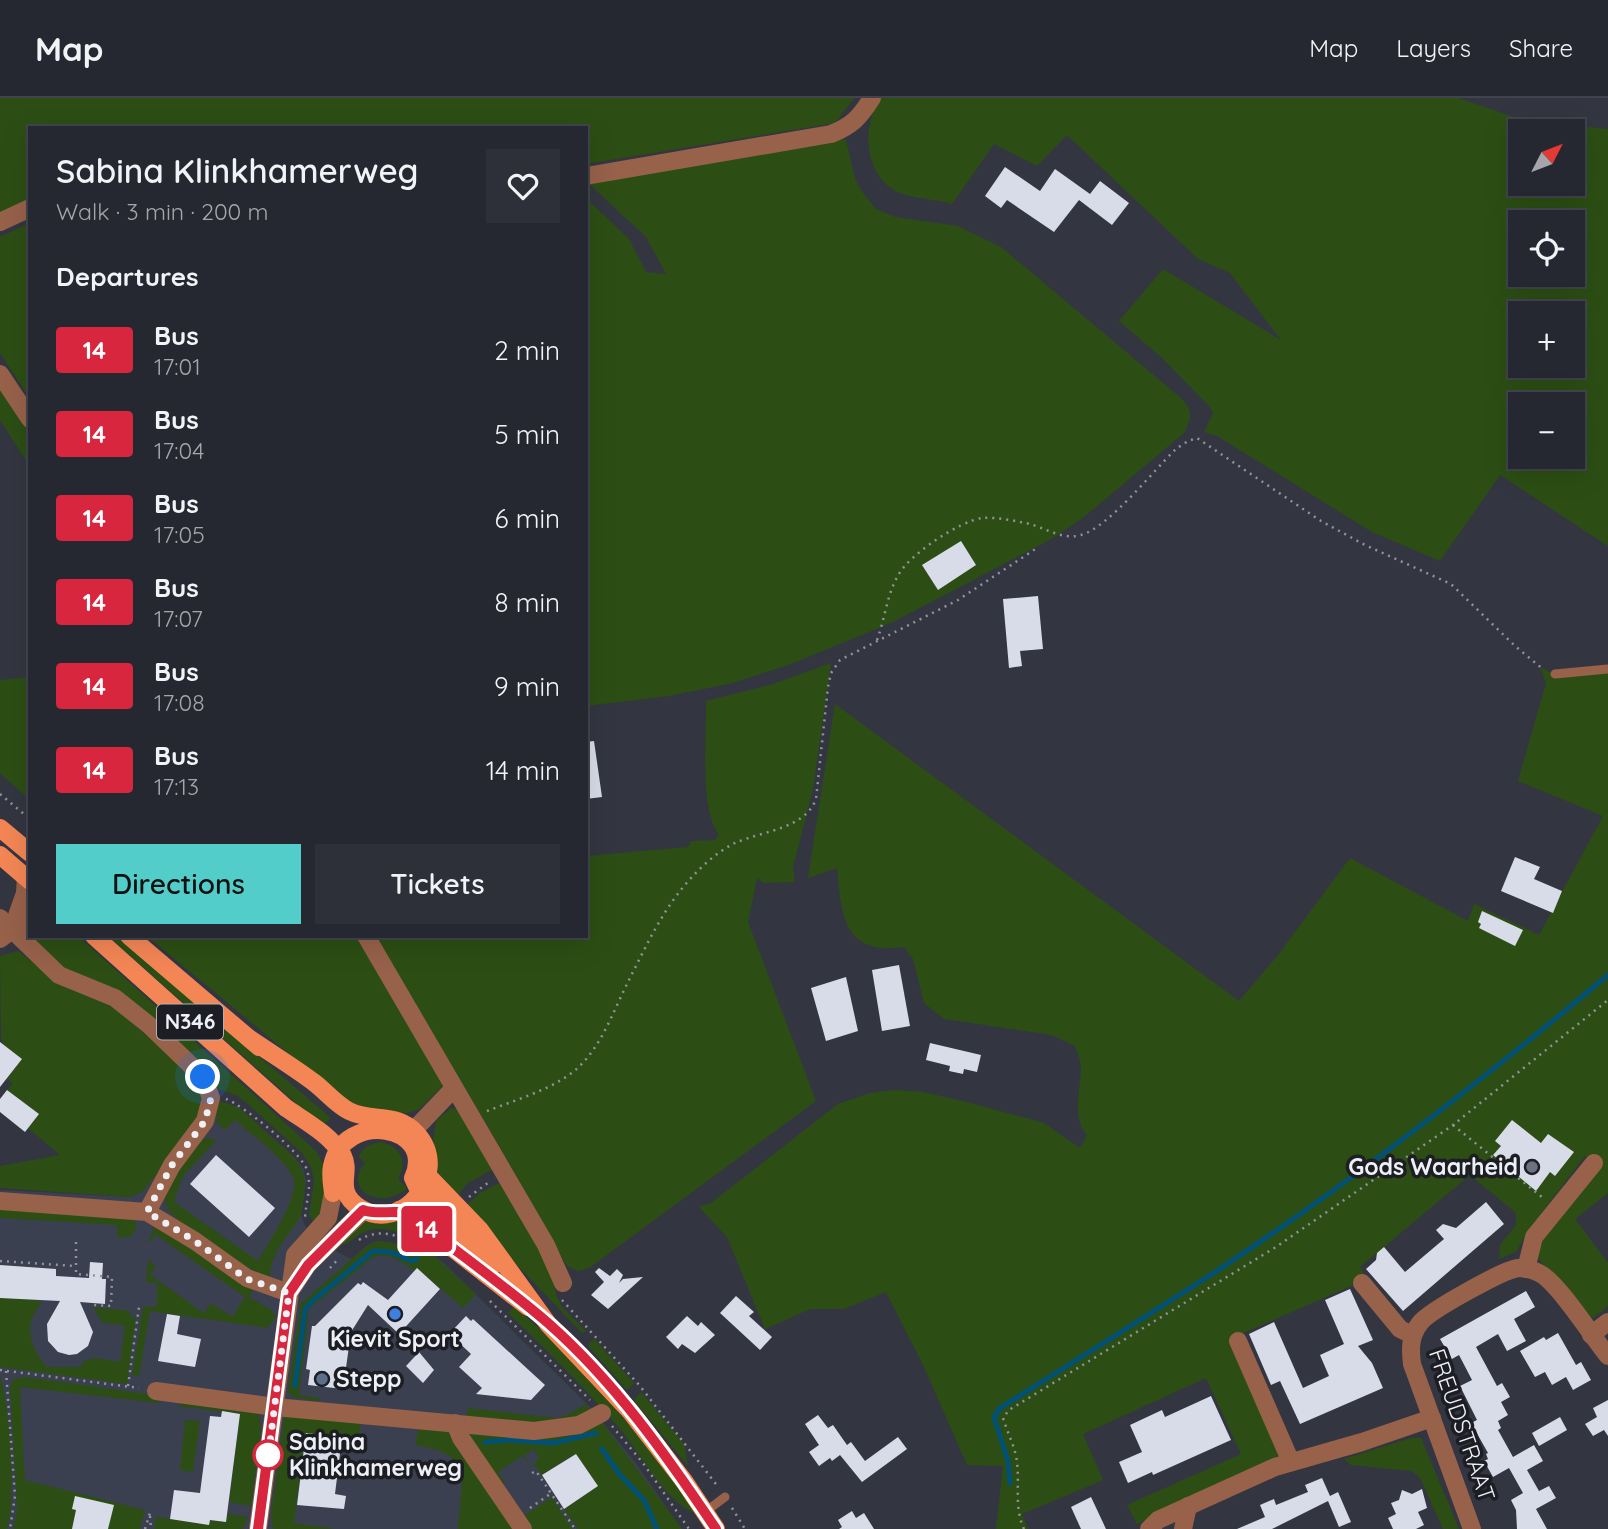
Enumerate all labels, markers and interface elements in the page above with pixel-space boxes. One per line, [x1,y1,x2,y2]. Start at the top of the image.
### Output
text: Map [35,28,103,69]
text: Map [1309,33,1358,63]
text: Layers [1396,33,1471,63]
text: Share [1509,33,1573,63]
north arrow [1508,119,1586,196]
map controls [1508,119,1585,469]
button: heart [486,149,560,223]
text: Sabina Klinkhamerweg [56,150,418,191]
text: Walk · 3 min · 200 m [56,197,269,226]
button: locate [1508,210,1585,287]
text: Departures [56,260,199,293]
button: + [1508,301,1585,378]
text: Bus [154,319,199,352]
text: 2 min [494,334,560,367]
text: 14 [83,335,106,365]
text: 17:01 [154,352,201,381]
button: − [1508,392,1585,469]
text: Bus [154,403,199,436]
text: 5 min [494,418,560,451]
text: 14 [83,419,106,449]
text: 17:04 [154,436,204,465]
text: Bus [154,487,199,520]
text: 6 min [495,502,560,535]
text: 14 [83,503,106,533]
text: 17:05 [154,520,205,549]
text: Bus [154,571,199,604]
text: 8 min [495,586,560,619]
text: 14 [83,587,106,617]
text: 17:07 [154,604,203,633]
text: Bus [154,655,199,688]
text: 9 min [494,670,560,703]
text: 14 [83,671,106,701]
text: 17:08 [154,688,205,717]
text: Bus [154,739,199,772]
text: 14 min [486,754,560,787]
text: 14 [83,755,106,785]
text: 17:13 [154,772,199,801]
button: Directions [56,844,301,924]
button: Tickets [315,844,560,924]
road number: N346 [157,1004,223,1040]
your location [185,1059,220,1094]
place label: Gods Waarheid [1348,1152,1518,1181]
marker: Gods Waarheid [1524,1159,1540,1175]
line badge: 14 [396,1206,458,1252]
text: 14 [415,1214,439,1244]
marker: Kievit Sport [387,1306,403,1322]
place label: Kievit Sport [330,1324,460,1353]
street label: FREUDSTRAAT [1423,1345,1502,1505]
place label: Stepp [336,1364,401,1393]
marker: Stepp [314,1371,330,1387]
place label: Sabina Klinkhamerweg [289,1427,462,1482]
marker: Sabina Klinkhamerweg [253,1440,283,1470]

